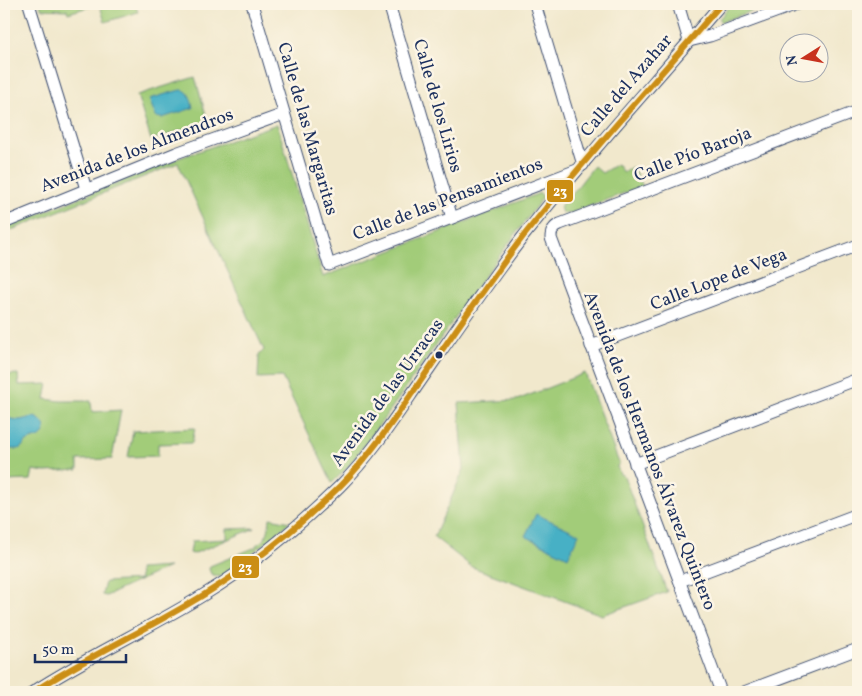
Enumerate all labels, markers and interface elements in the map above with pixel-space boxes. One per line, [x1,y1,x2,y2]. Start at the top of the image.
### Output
street label: Calle del Azahar [575,29,679,143]
north arrow [780,32,830,82]
street label: Calle de los Lirios [406,36,468,176]
street label: Calle de las Margaritas [270,40,344,218]
text: N [782,53,803,67]
street label: Avenida de los Almendros [37,103,237,199]
street label: Calle Pío Baroja [631,121,755,189]
street label: Calle de las Pensamientos [349,152,547,248]
line badge: 23 [546,179,574,203]
text: 23 [553,183,567,202]
street label: Calle Lope de Vega [647,242,791,318]
street label: Avenida de los Hermanos Álvarez Quintero [576,288,722,614]
street label: Avenida de las Urracas [326,314,450,472]
unlabelled marker [434,350,444,360]
line badge: 23 [231,555,260,579]
text: 23 [238,559,252,578]
scale bar [35,631,126,663]
text: 50 m [42,640,74,661]

